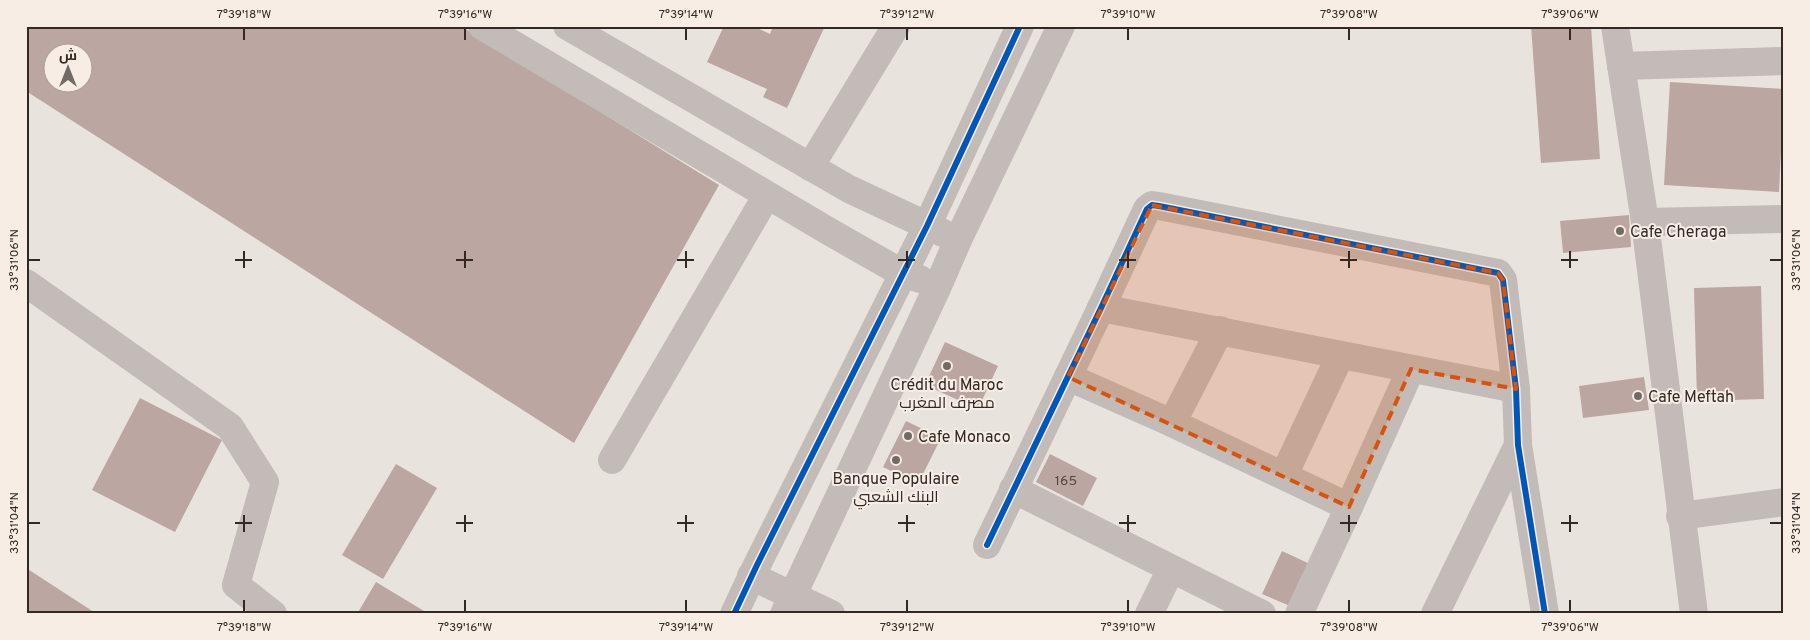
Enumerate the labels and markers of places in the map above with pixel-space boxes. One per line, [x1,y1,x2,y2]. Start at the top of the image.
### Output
place label: Cafe Cheraga [1630,223,1727,243]
marker: Cafe Cheraga [1614,225,1626,237]
marker: Crédit du Maroc مصرف المغرب [941,360,953,372]
place label: Crédit du Maroc مصرف المغرب [890,376,1004,414]
place label: Cafe Meftah [1648,388,1734,408]
marker: Cafe Meftah [1632,390,1644,402]
place label: Cafe Monaco [918,428,1011,448]
marker: Cafe Monaco [902,430,914,442]
marker: Banque Populaire البنك الشعبي [890,454,902,466]
place label: Banque Populaire البنك الشعبي [833,470,959,510]

